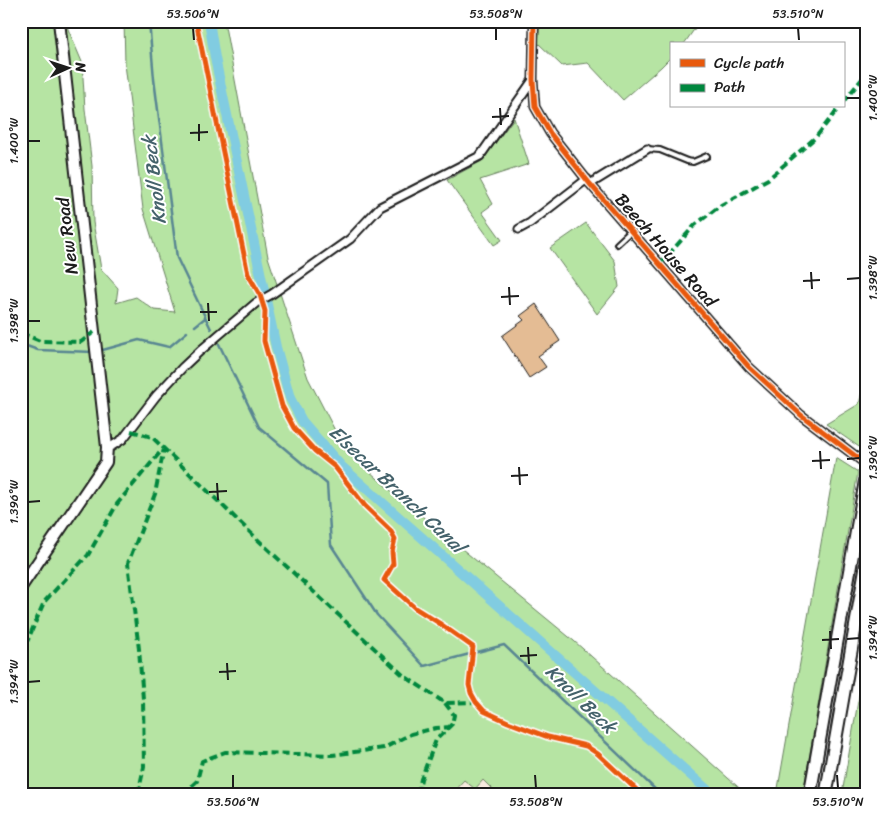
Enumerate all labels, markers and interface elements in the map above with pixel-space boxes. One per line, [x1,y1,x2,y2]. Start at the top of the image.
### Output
text: 53.506°N [167,3,220,25]
text: 53.508°N [469,3,523,25]
text: 53.510°N [772,3,824,25]
north arrow [42,42,92,92]
legend [670,42,844,108]
text: Cycle path [714,50,785,76]
text: N [68,61,93,73]
text: Path [714,74,745,100]
text: 1.400°W [862,74,884,121]
text: 1.400°W [3,117,25,164]
water label: Knoll Beck [132,131,176,226]
street label: Beech House Road [607,185,726,316]
street label: New Road [46,194,88,276]
text: 1.398°W [862,255,884,300]
text: 1.398°W [3,298,25,343]
water label: Elsecar Branch Canal [321,417,476,565]
text: 1.396°W [862,435,884,480]
text: 1.396°W [3,479,25,524]
text: 1.394°W [862,615,884,660]
water label: Knoll Beck [538,656,626,744]
text: 1.394°W [3,659,25,704]
text: 53.506°N [207,791,260,813]
text: 53.508°N [509,791,563,813]
text: 53.510°N [812,791,864,813]

